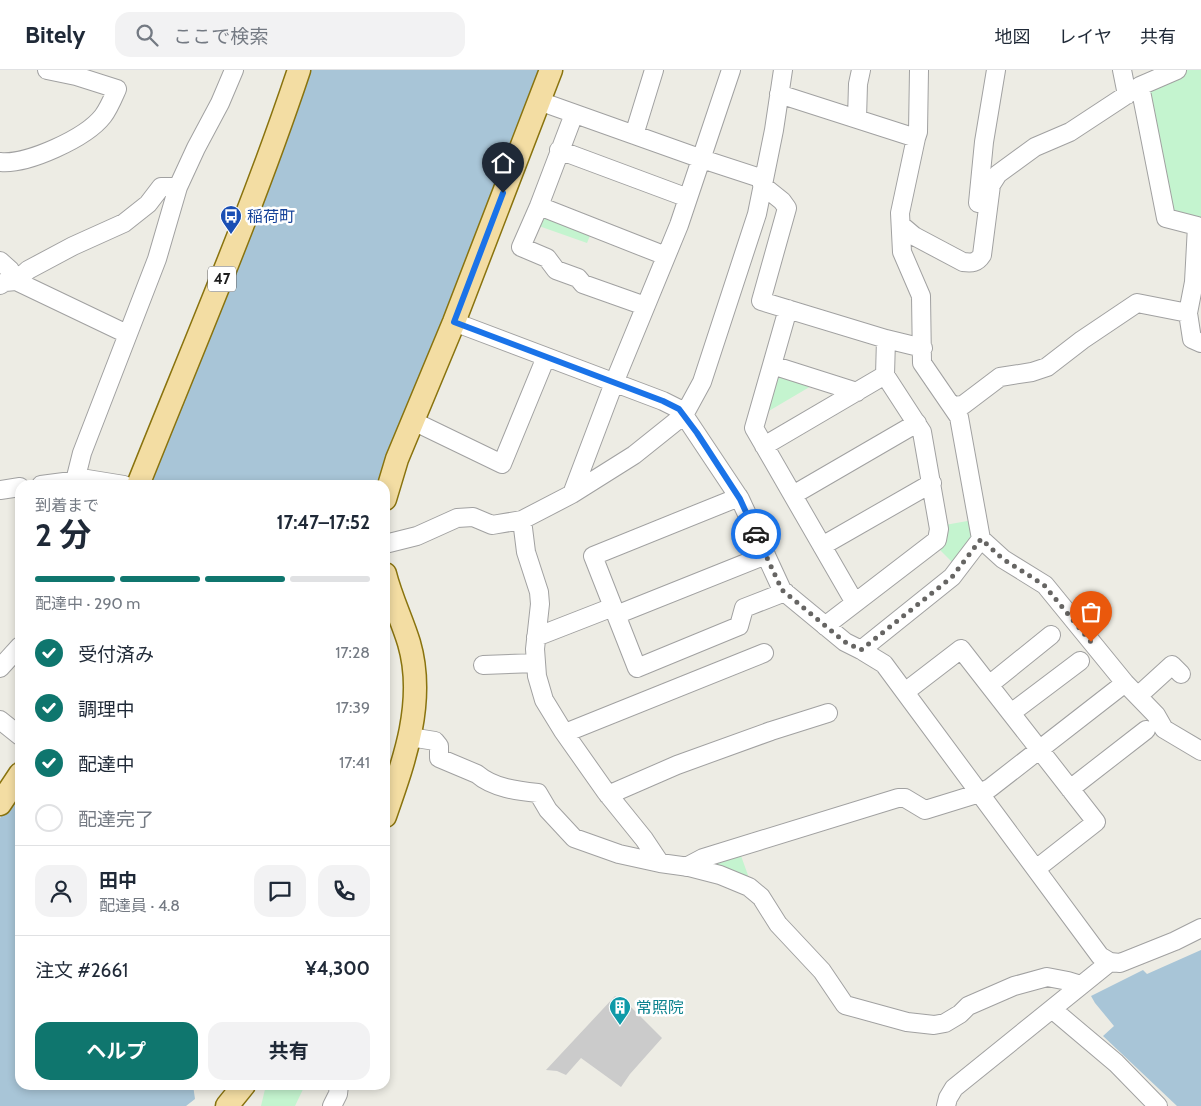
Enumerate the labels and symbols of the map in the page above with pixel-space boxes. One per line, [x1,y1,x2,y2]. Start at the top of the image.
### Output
pin [482,142,524,193]
bus stop icon: 稲荷町 [219,204,243,235]
place label: 稲荷町 [247,207,295,226]
road number: 47 [208,266,236,292]
courier [731,509,781,559]
pin [1070,591,1112,642]
building icon: 常照院 [608,995,632,1026]
place label: 常照院 [636,998,684,1017]

